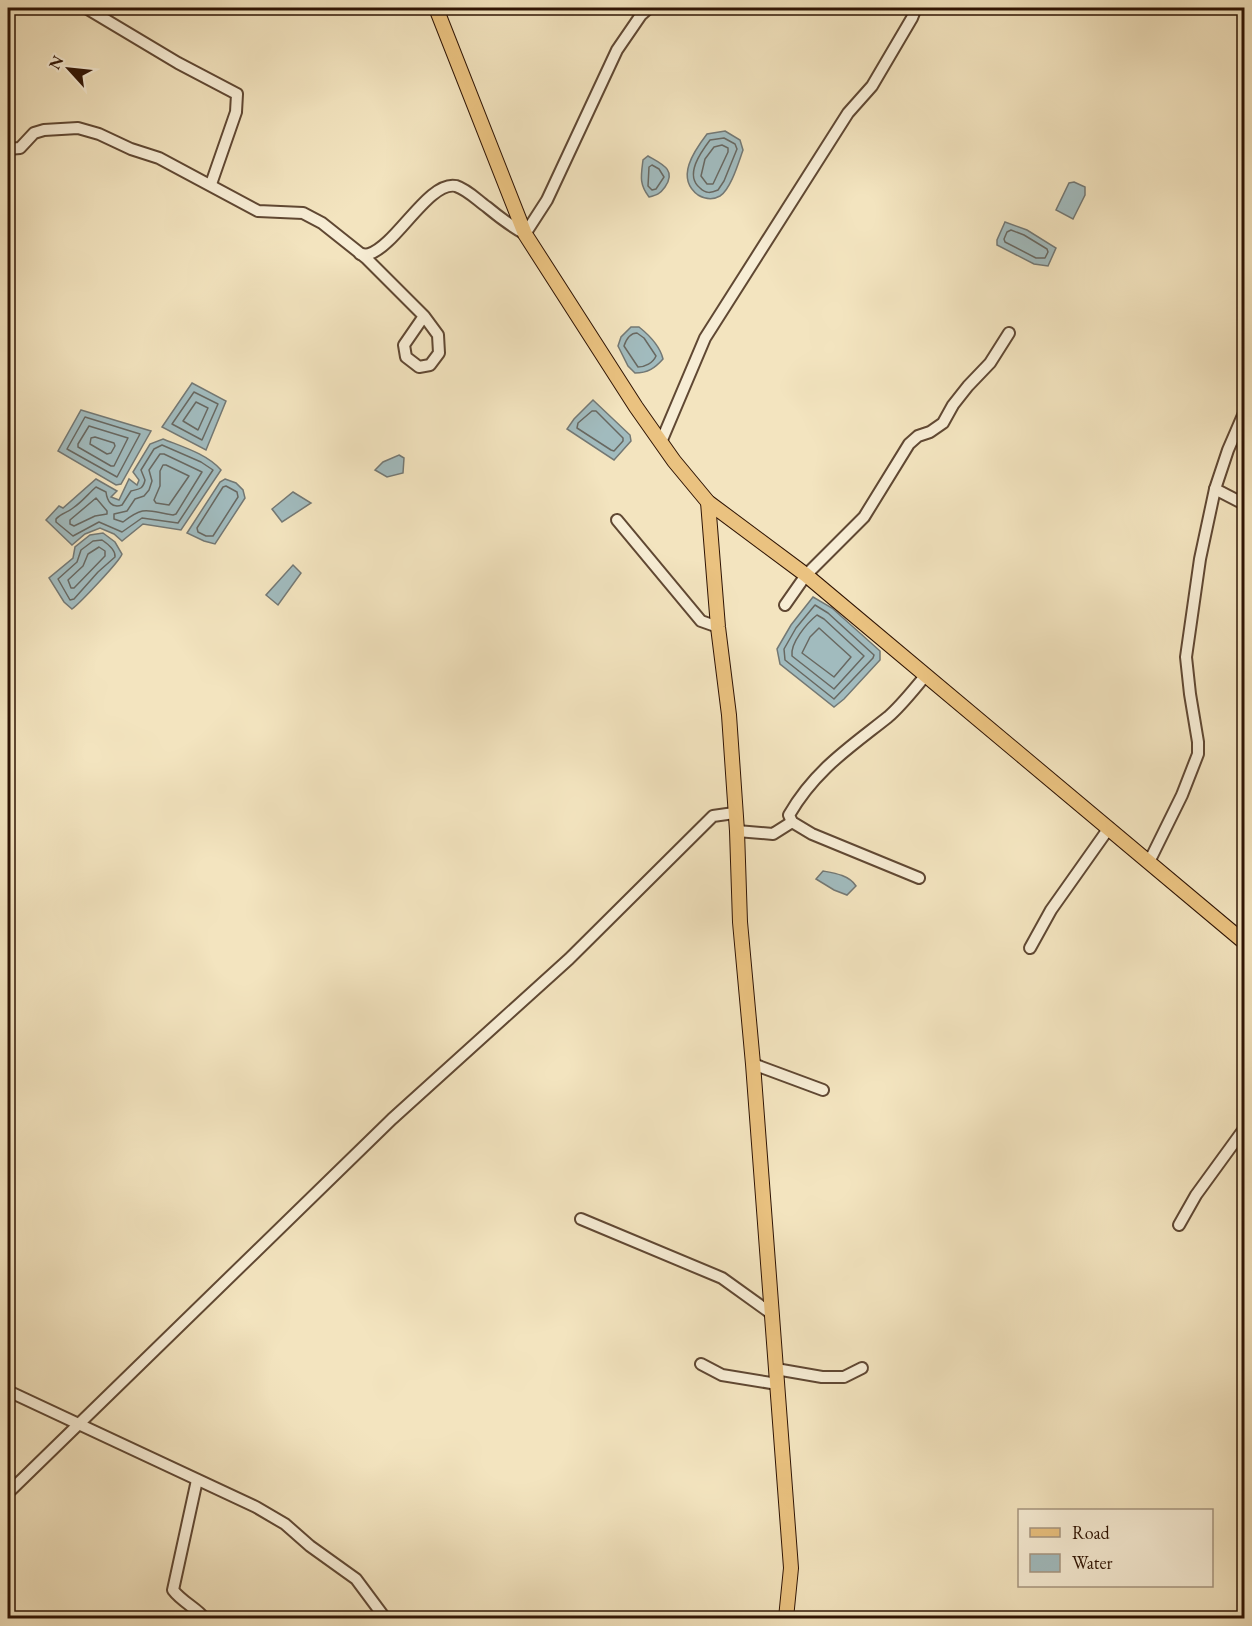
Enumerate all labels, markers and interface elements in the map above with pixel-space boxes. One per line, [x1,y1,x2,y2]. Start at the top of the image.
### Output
north arrow [39,39,99,99]
text: N [44,52,68,73]
legend [1018,1509,1213,1587]
text: Road [1072,1521,1111,1544]
text: Water [1072,1551,1113,1574]

